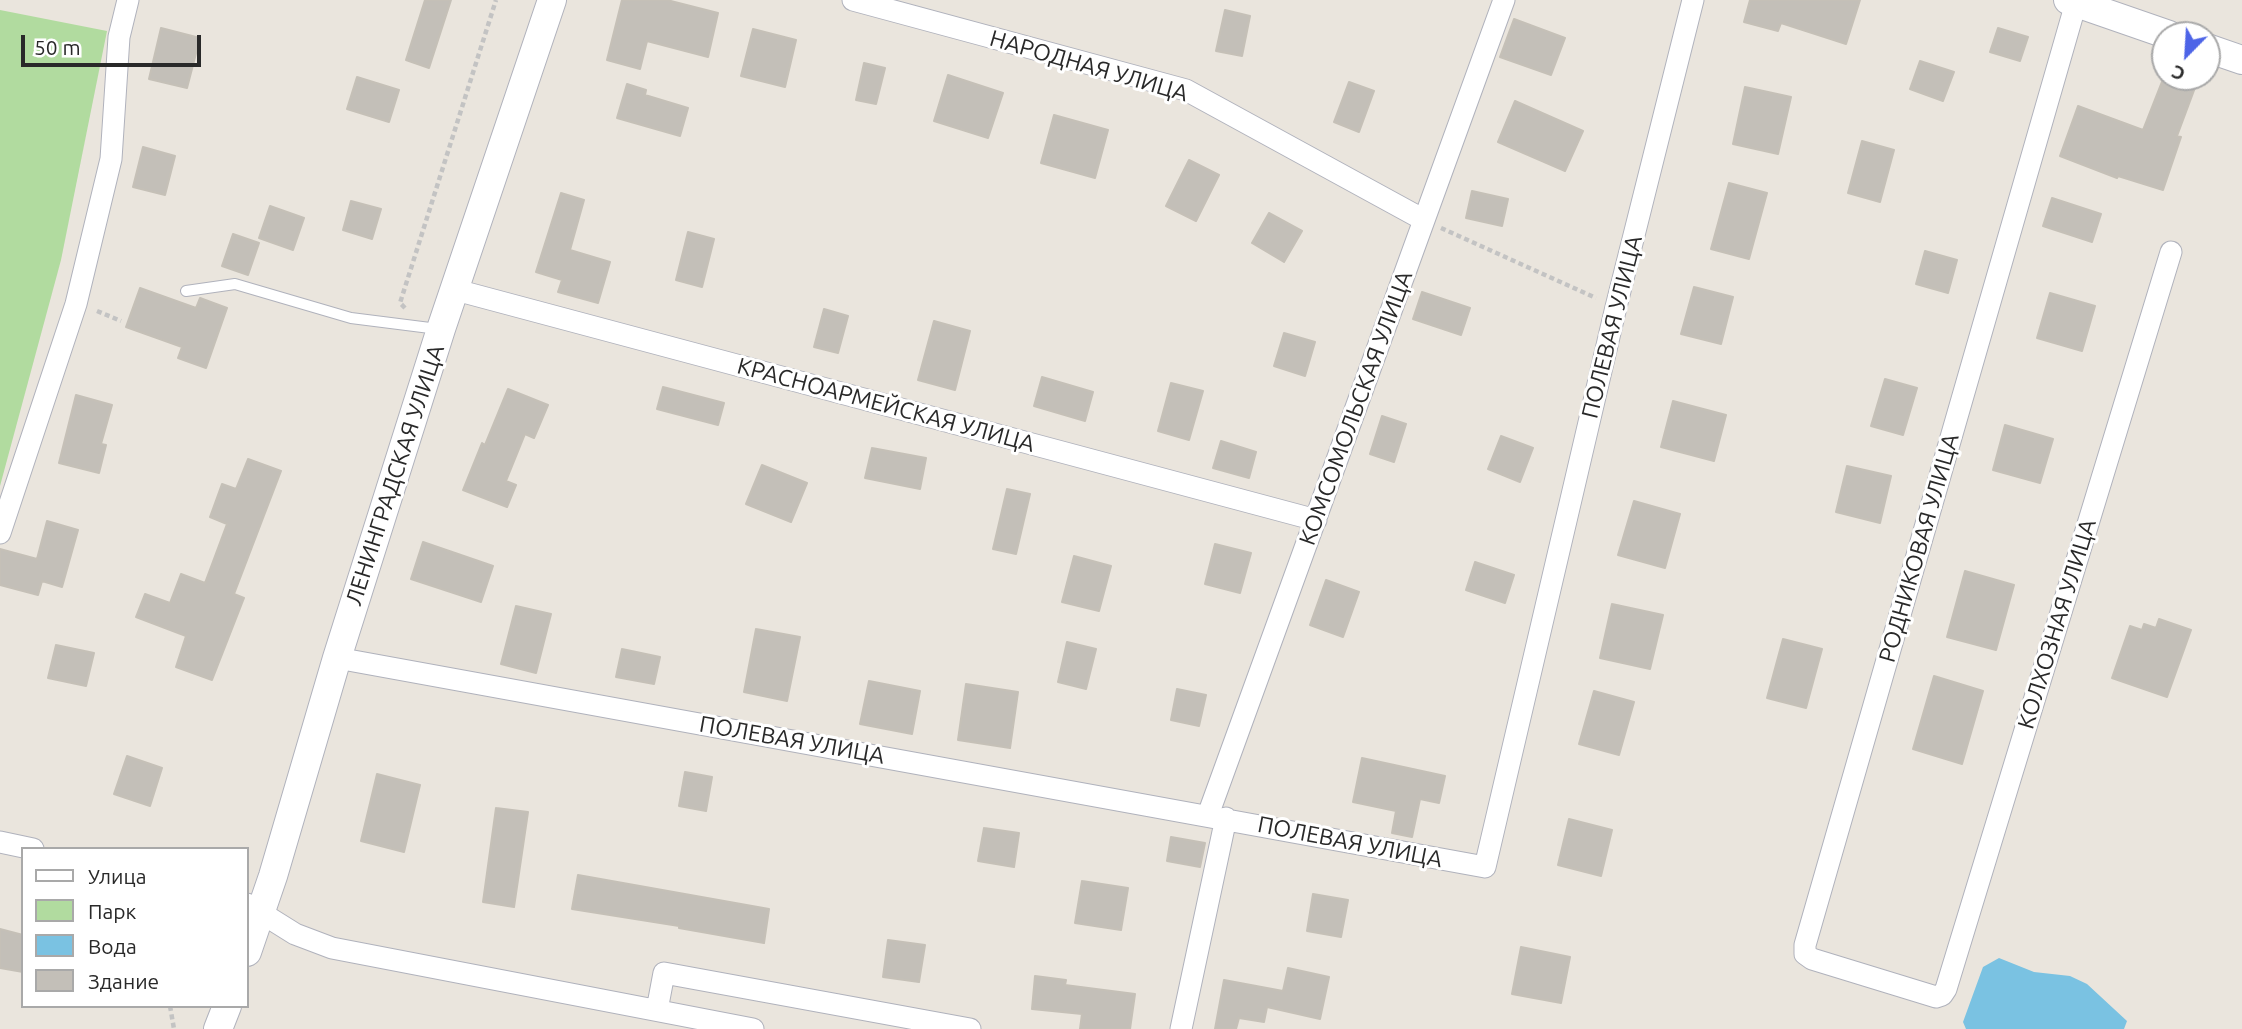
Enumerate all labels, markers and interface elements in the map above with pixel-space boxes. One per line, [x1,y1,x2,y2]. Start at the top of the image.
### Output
scale bar [24,21,205,65]
north arrow [2151,21,2221,91]
street label: НАРОДНАЯ УЛИЦА [987,24,1191,108]
text: 50 m [34,35,81,59]
text: С [2168,61,2188,86]
street label: ПОЛЕВАЯ УЛИЦА [1576,233,1648,421]
street label: КОМСОМОЛЬСКАЯ УЛИЦА [1293,267,1419,549]
street label: ЛЕНИНГРАДСКАЯ УЛИЦА [340,341,450,609]
street label: КРАСНОАРМЕЙСКАЯ УЛИЦА [734,352,1038,458]
street label: РОДНИКОВАЯ УЛИЦА [1873,431,1965,665]
street label: КОЛХОЗНАЯ УЛИЦА [2012,516,2102,732]
street label: ПОЛЕВАЯ УЛИЦА [697,710,887,770]
street label: ПОЛЕВАЯ УЛИЦА [1255,811,1445,873]
legend [21,847,248,1008]
text: Улица [88,864,146,888]
text: Парк [88,899,136,923]
text: Вода [88,934,137,958]
text: Здание [88,969,159,993]

